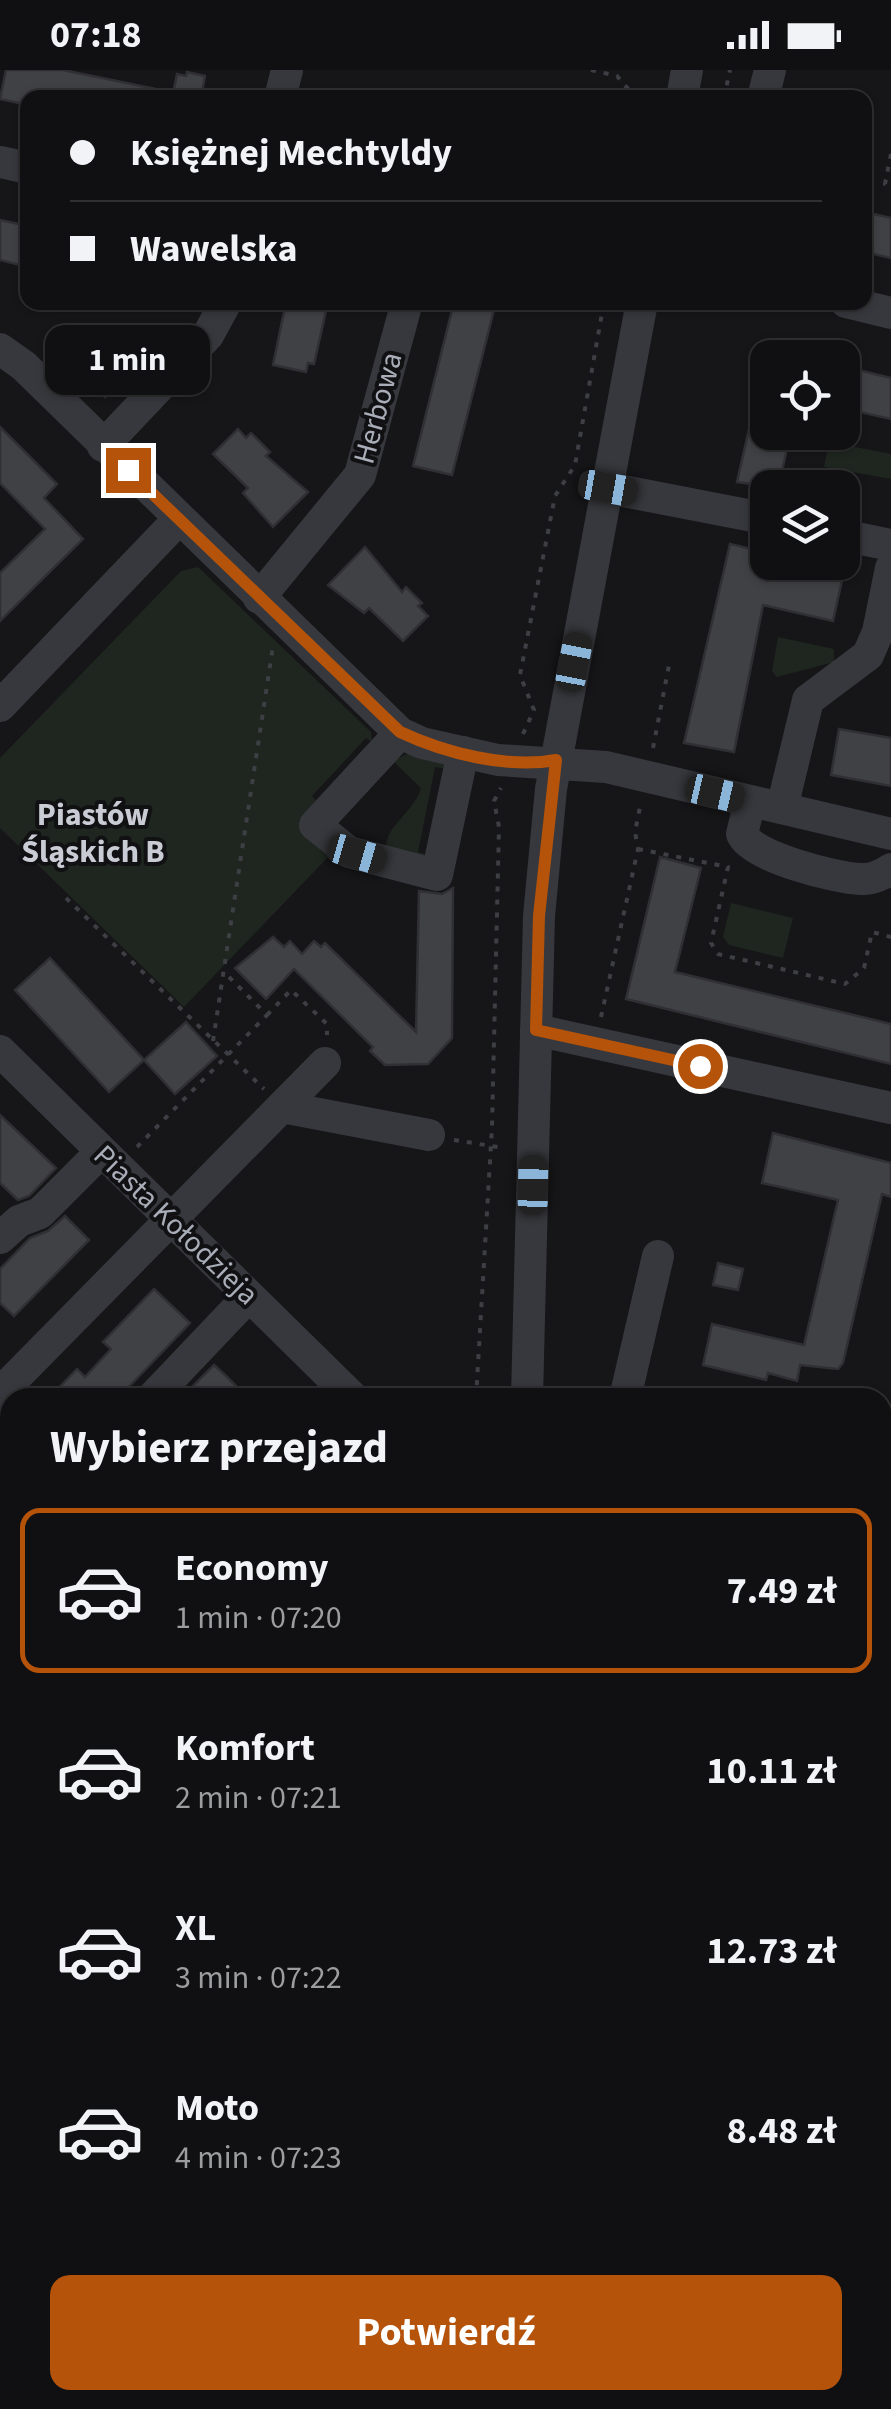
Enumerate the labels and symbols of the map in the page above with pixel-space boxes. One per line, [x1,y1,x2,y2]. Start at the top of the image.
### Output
callout: 1 min [46,325,210,395]
street label: Herbowa [342,347,414,469]
route end [106,448,151,493]
car [576,468,640,508]
car [554,630,594,694]
car [682,772,748,814]
district label: Piastów Śląskich B [21,792,165,875]
car [324,831,390,877]
route start [678,1044,723,1089]
street label: Piasta Kołodzieja [84,1135,268,1315]
car [517,1155,549,1215]

